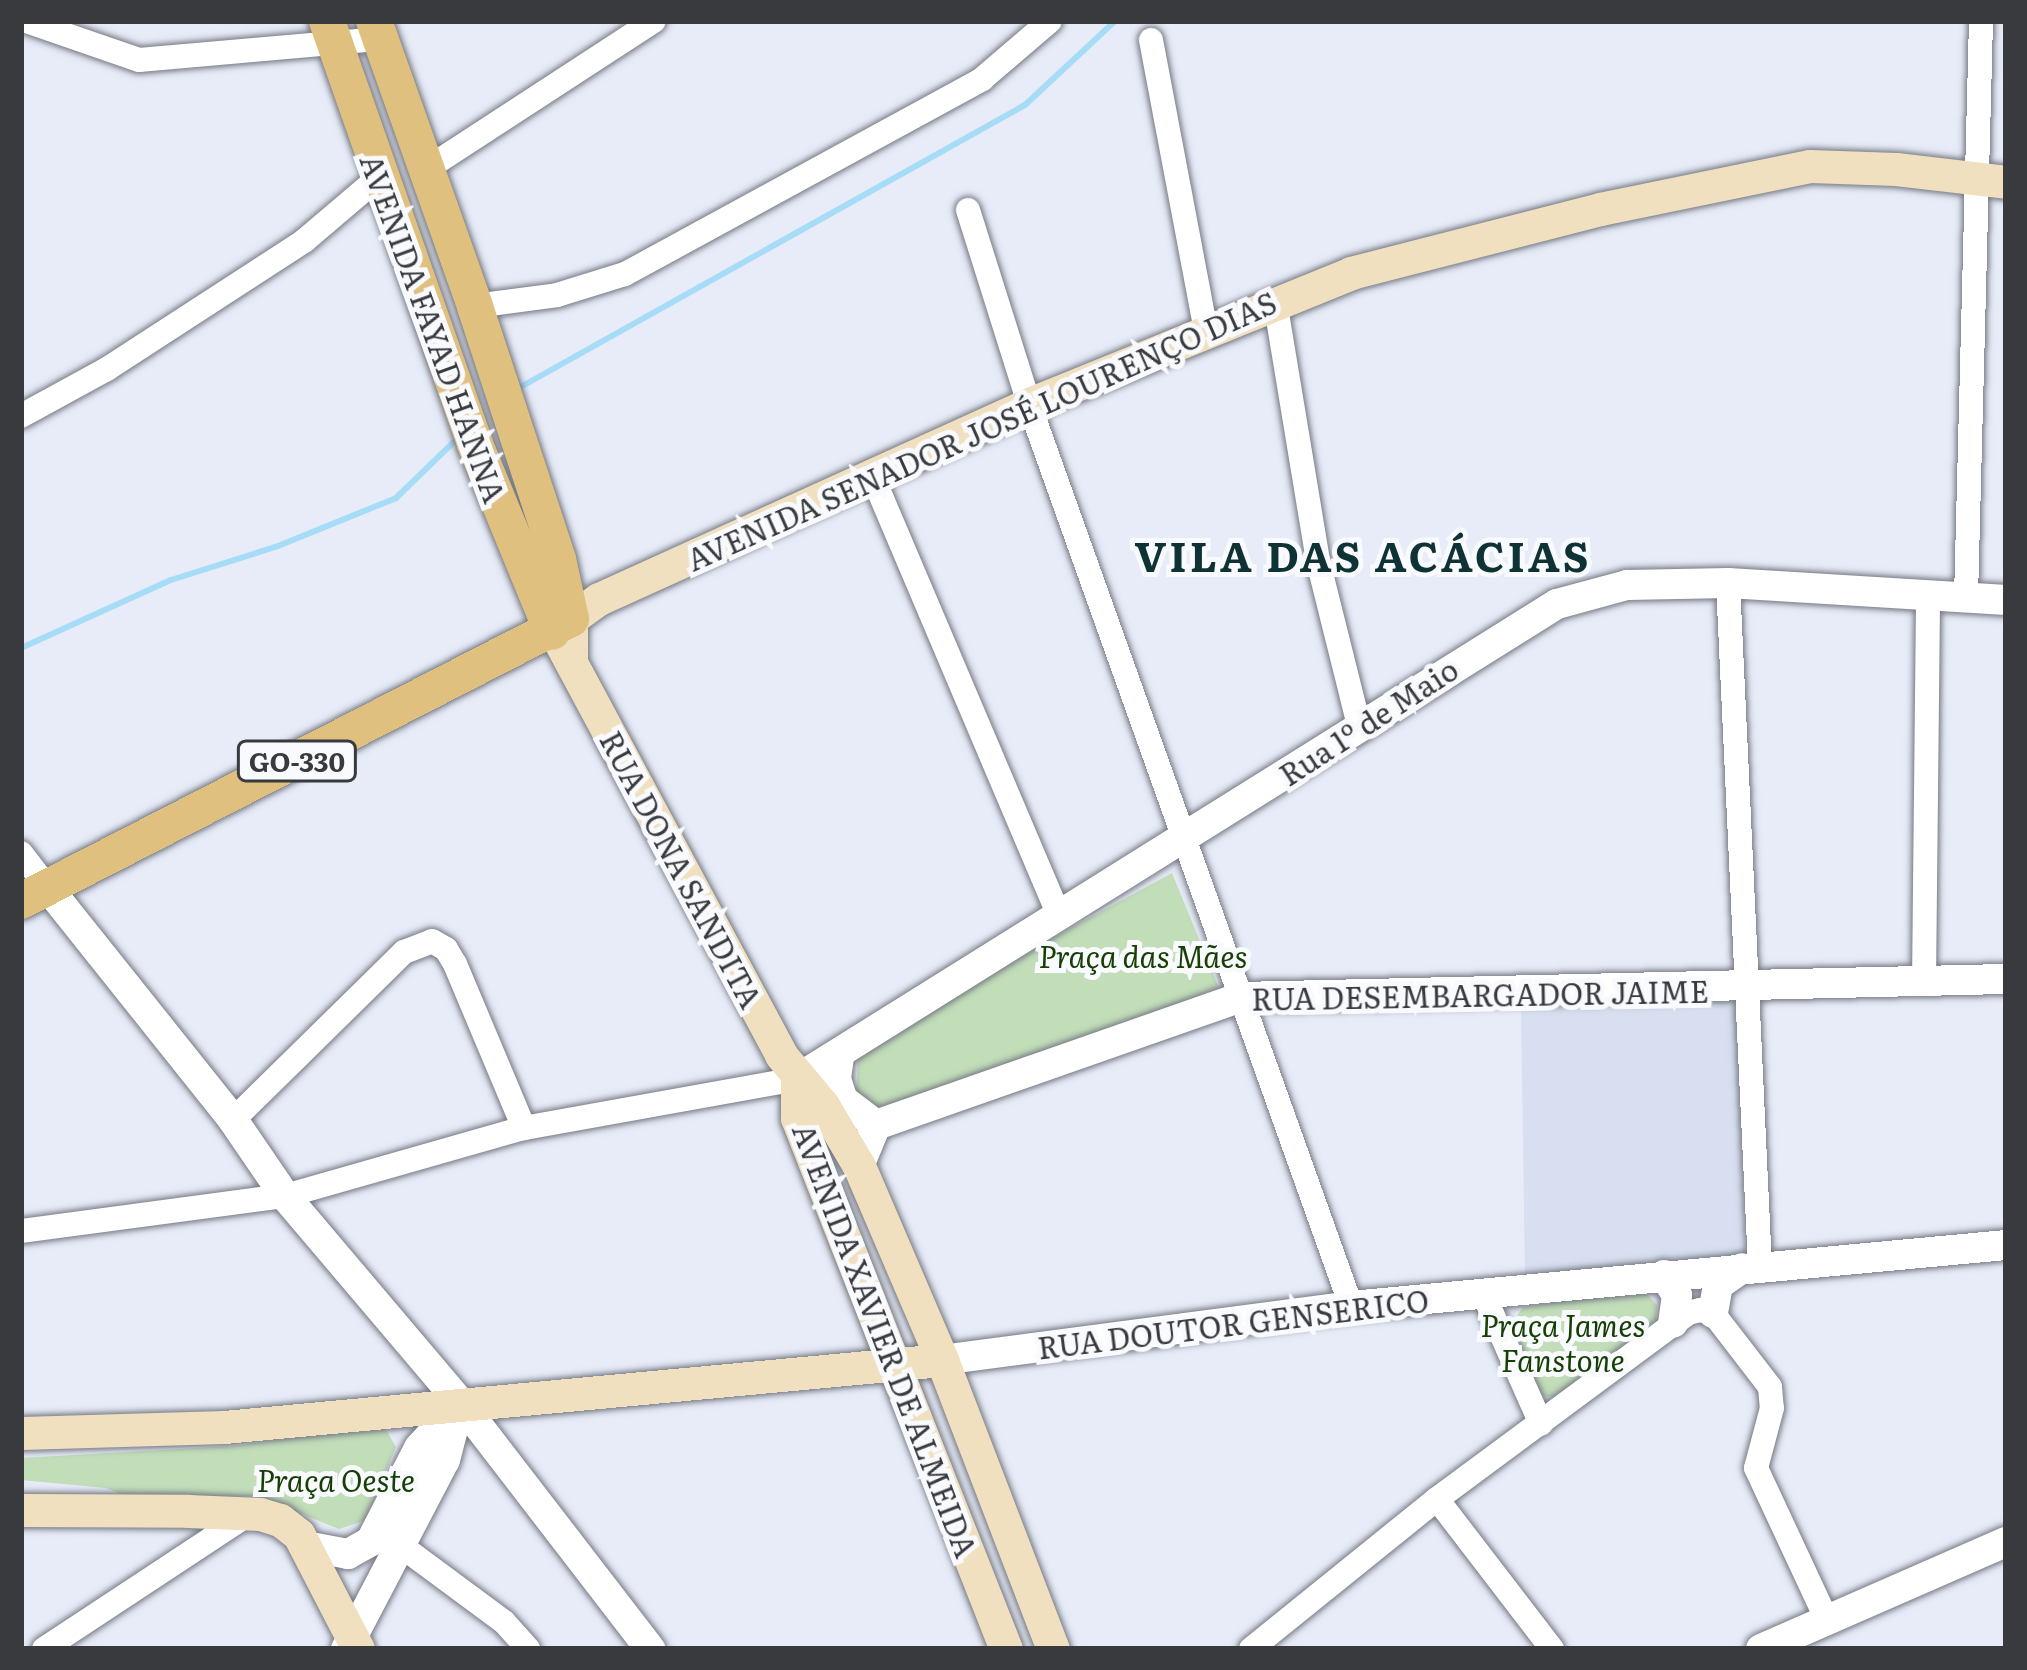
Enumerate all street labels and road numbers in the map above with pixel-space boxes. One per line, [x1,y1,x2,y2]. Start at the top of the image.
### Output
street label: AVENIDA FAYAD HANNA [354,149,514,507]
street label: AVENIDA SENADOR JOSÉ LOURENÇO DIAS [681,283,1281,577]
street label: Rua 1º de Maio [1272,650,1464,792]
street label: RUA DONA SANDITA [594,724,770,1014]
road number: GO-330 [234,740,360,782]
street label: RUA DESEMBARGADOR JAIME [1251,972,1709,1016]
street label: AVENIDA XAVIER DE ALMEIDA [786,1118,986,1562]
street label: RUA DOUTOR GENSERICO [1035,1281,1431,1365]

